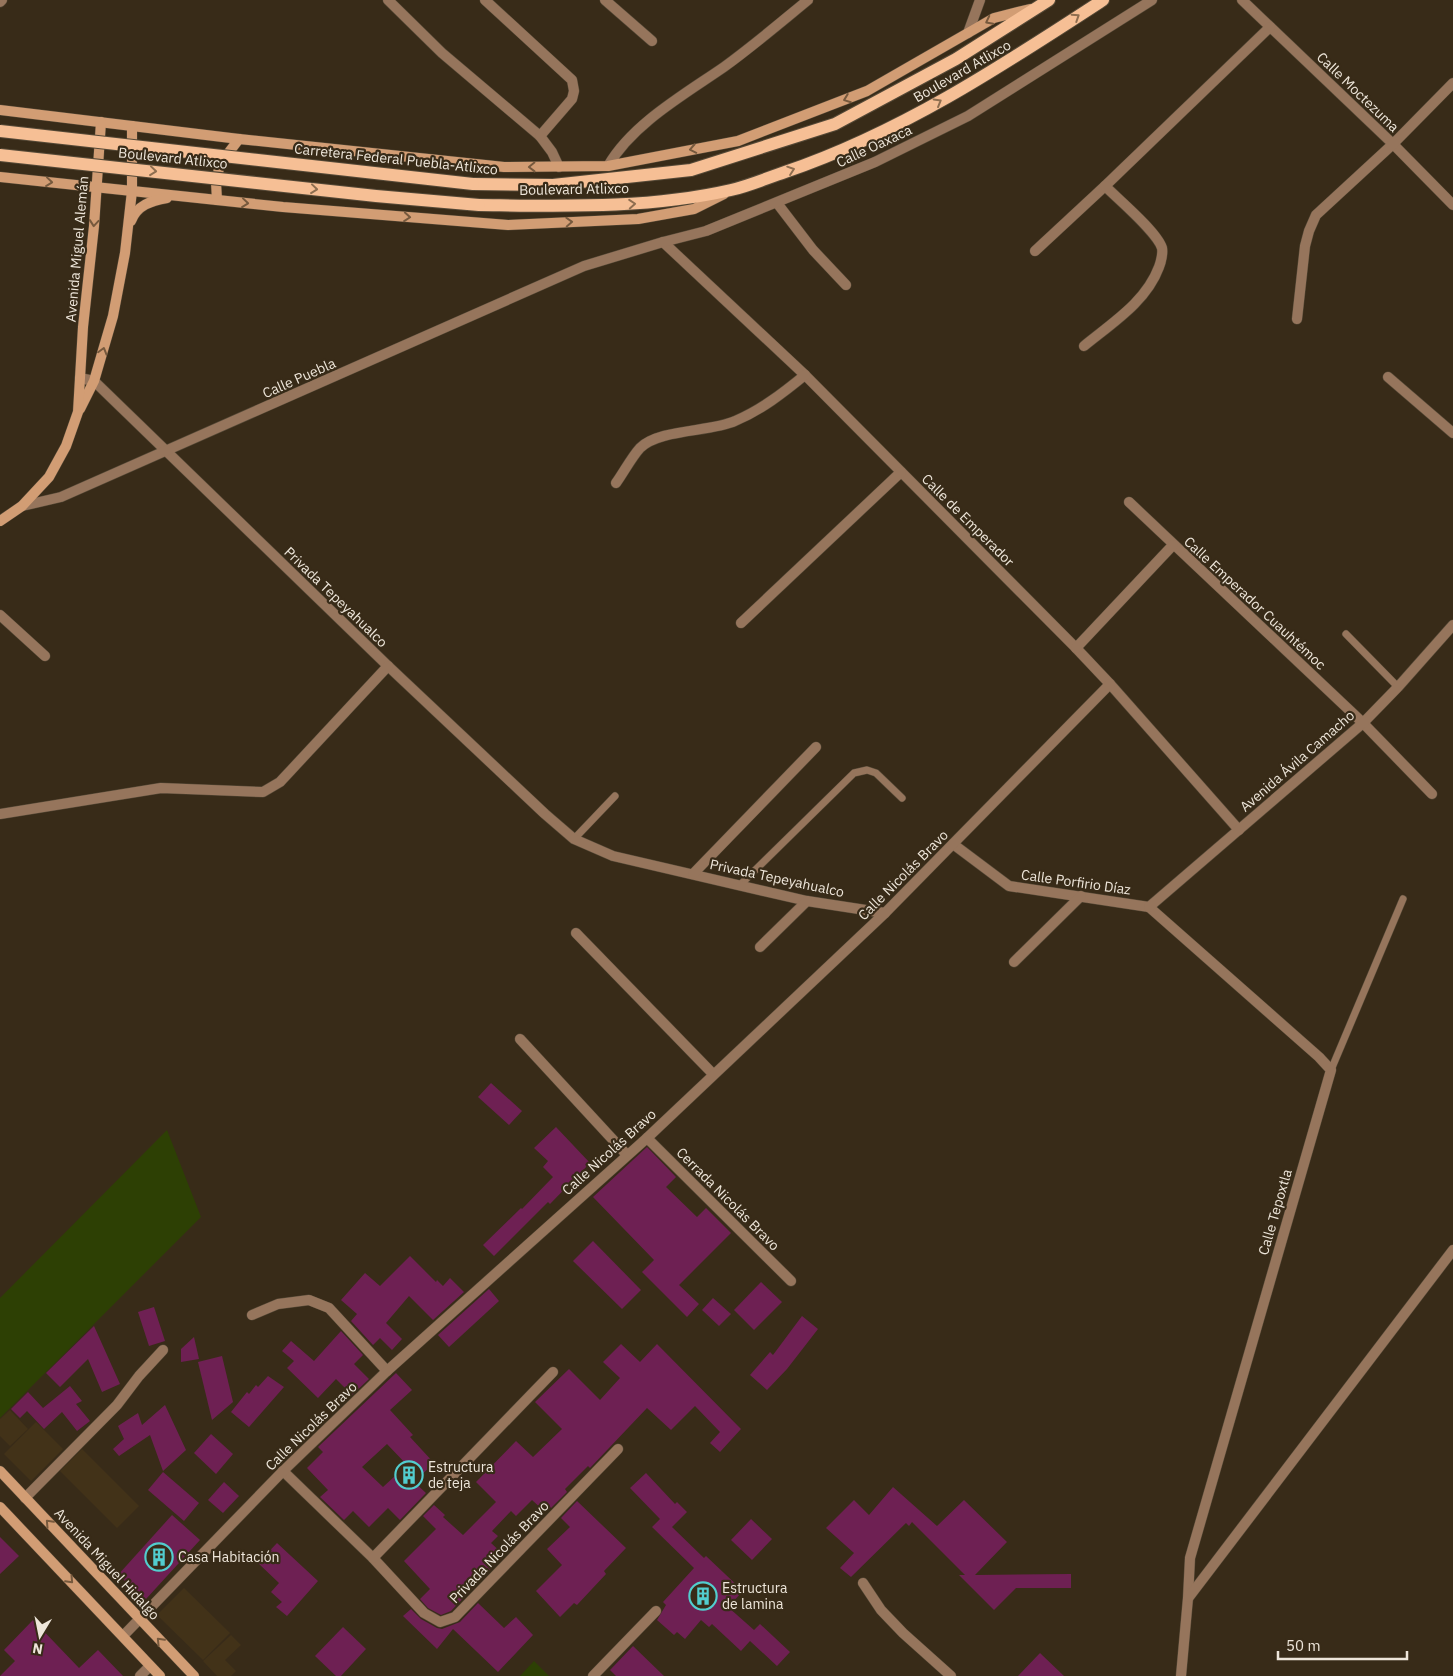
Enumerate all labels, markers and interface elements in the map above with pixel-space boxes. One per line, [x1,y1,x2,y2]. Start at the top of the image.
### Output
one-way arrow [1071,14,1080,24]
one-way arrow [985,15,994,25]
street label: Boulevard Atlixco [910,36,1014,106]
street label: Calle Moctezuma [1313,48,1403,136]
one-way arrow [843,93,852,103]
one-way arrow [933,99,942,109]
street label: Calle Oaxaca [833,120,915,171]
street label: Carretera Federal Puebla-Atlixco [293,139,499,179]
street label: Boulevard Atlixco [117,143,229,173]
one-way arrow [689,144,697,154]
one-way arrow [528,162,536,172]
one-way arrow [149,165,157,176]
one-way arrow [786,166,794,176]
street label: Avenida Miguel Alemán [62,175,92,323]
one-way arrow [45,176,53,187]
street label: Boulevard Atlixco [519,179,629,199]
one-way arrow [311,183,319,194]
one-way arrow [241,197,249,208]
one-way arrow [629,198,637,209]
one-way arrow [403,212,411,223]
one-way arrow [565,217,573,228]
one-way arrow [88,220,99,228]
one-way arrow [97,347,107,355]
street label: Calle Puebla [260,354,339,402]
street label: Calle de Emperador [918,470,1018,570]
street label: Calle Emperador Cuauhtémoc [1180,532,1330,674]
street label: Privada Tepeyahualco [281,543,392,651]
street label: Avenida Ávila Camacho [1235,705,1358,816]
street label: Calle Nicolás Bravo [854,826,952,924]
street label: Privada Tepeyahualco [708,855,846,901]
street label: Calle Porfirio Díaz [1020,865,1132,899]
street label: Calle Nicolás Bravo [558,1105,660,1199]
street label: Cerrada Nicolás Bravo [673,1144,784,1255]
street label: Calle Tepoxtla [1254,1166,1296,1257]
street label: Calle Nicolás Bravo [261,1378,361,1474]
place label: Estructura de teja [428,1458,494,1492]
building icon: Estructura de teja [394,1460,424,1490]
street label: Privada Nicolás Bravo [445,1497,553,1607]
street label: Avenida Miguel Hidalgo [50,1504,164,1624]
one-way arrow [46,1519,55,1528]
building icon: Casa Habitación [144,1542,174,1572]
place label: Casa Habitación [178,1548,280,1566]
one-way arrow [64,1575,73,1584]
place label: Estructura de lamina [722,1579,788,1613]
building icon: Estructura de lamina [688,1581,718,1611]
north arrow [15,1611,65,1661]
scale bar [1278,1628,1407,1660]
text: 50 m [1286,1636,1321,1655]
one-way arrow [157,1638,166,1647]
text: N [31,1639,44,1659]

